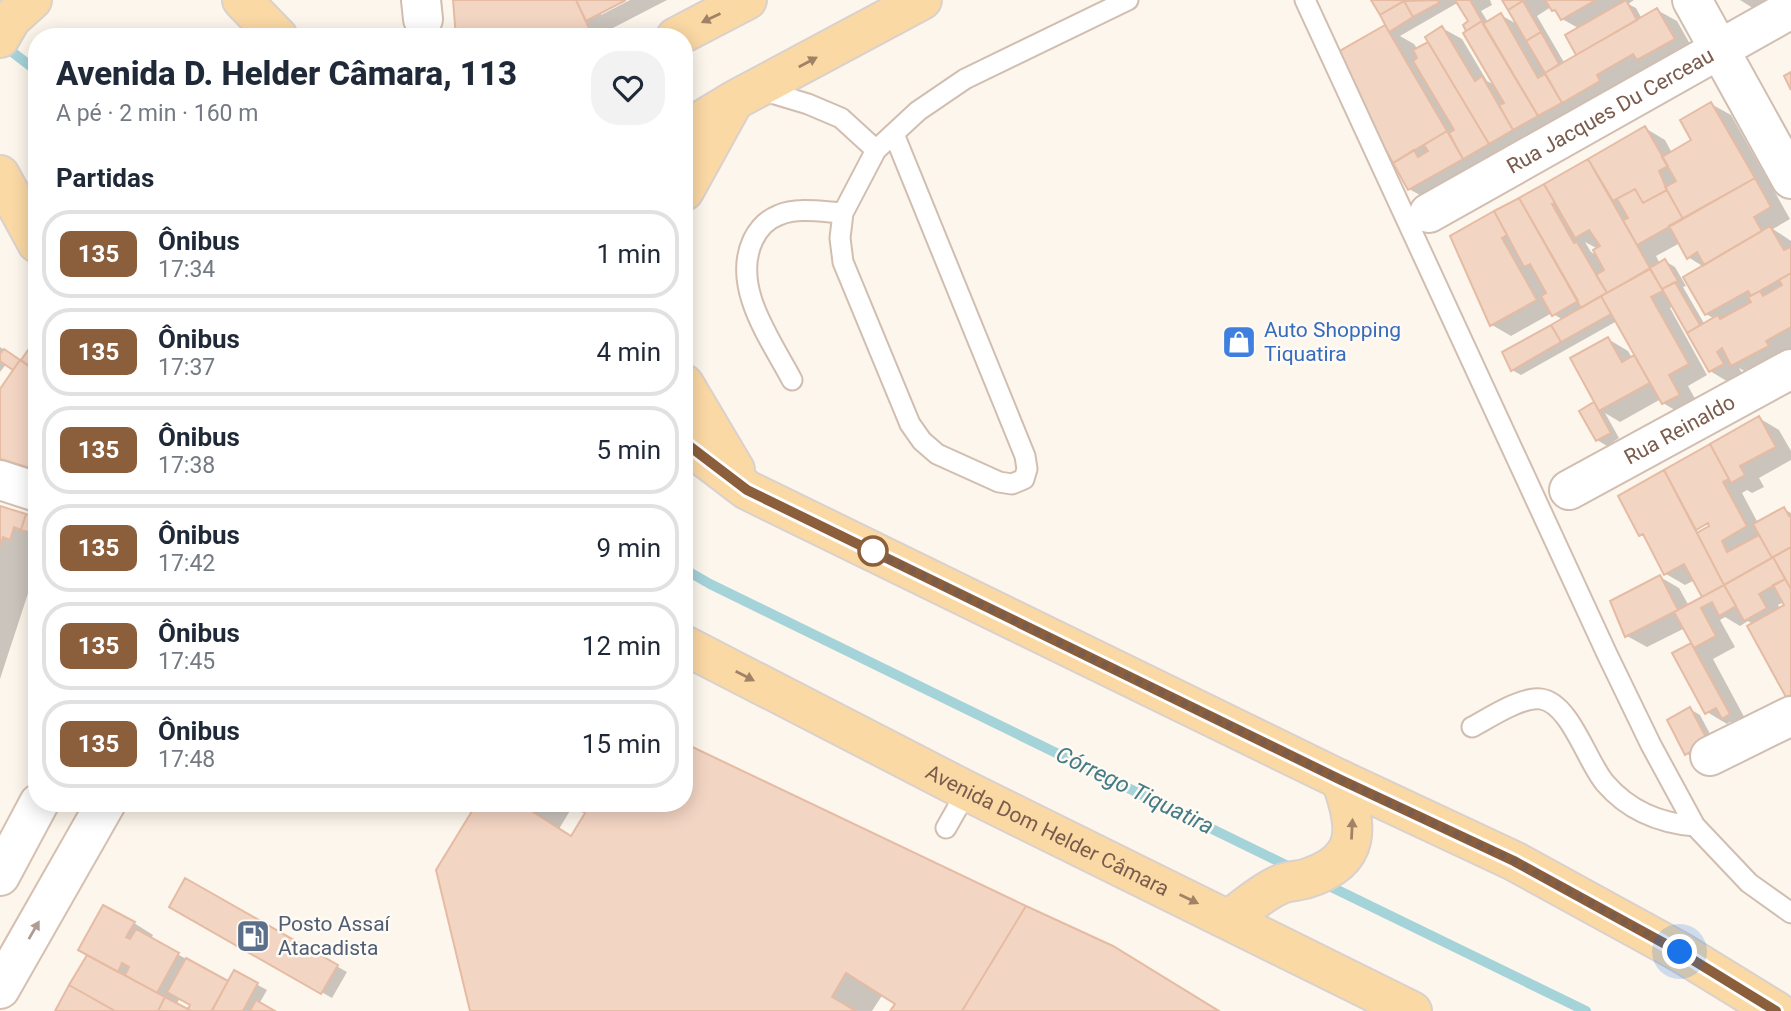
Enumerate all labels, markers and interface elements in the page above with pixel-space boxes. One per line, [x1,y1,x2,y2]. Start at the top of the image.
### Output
one-way arrow [701,12,721,23]
street label: Rua Jacques Du Cerceau [1503,43,1718,179]
button: heart [591,51,665,125]
text: Avenida D. Helder Câmara, 113 [56,54,517,93]
one-way arrow [798,56,818,67]
text: A pé · 2 min · 160 m [56,100,258,127]
text: Partidas [56,163,154,193]
text: Ônibus [158,226,240,256]
text: 1 min [596,239,661,269]
text: 135 [78,240,119,268]
text: 17:34 [158,256,215,283]
place label: Auto Shopping Tiquatira [1264,318,1401,366]
shop icon: Auto Shopping Tiquatira [1220,323,1258,361]
text: Ônibus [158,324,240,354]
text: 4 min [596,337,661,367]
text: 135 [78,338,119,366]
text: 17:37 [158,354,215,381]
street label: Rua Reinaldo [1620,390,1739,470]
text: Ônibus [158,422,240,452]
text: 5 min [596,435,661,465]
text: 135 [78,436,119,464]
text: 17:38 [158,452,215,479]
text: Ônibus [158,520,240,550]
text: 9 min [596,533,661,563]
text: 135 [78,534,119,562]
unlabelled marker [858,536,888,566]
text: 17:42 [158,550,215,577]
text: Ônibus [158,618,240,648]
text: 12 min [582,631,661,661]
text: 135 [78,632,119,660]
text: 17:45 [158,648,215,675]
one-way arrow [735,671,755,682]
text: Ônibus [158,716,240,746]
text: 15 min [582,729,661,759]
text: 135 [78,730,119,758]
water label: Córrego Tiquatira [1051,741,1218,840]
text: 17:48 [158,746,215,773]
street label: Avenida Dom Helder Câmara [922,760,1173,901]
one-way arrow [1346,818,1357,840]
one-way arrow [1179,894,1199,905]
place label: Posto Assaí Atacadista [278,912,391,960]
fuel station icon: Posto Assaí Atacadista [234,917,272,955]
one-way arrow [28,921,40,940]
your location [1662,934,1697,969]

